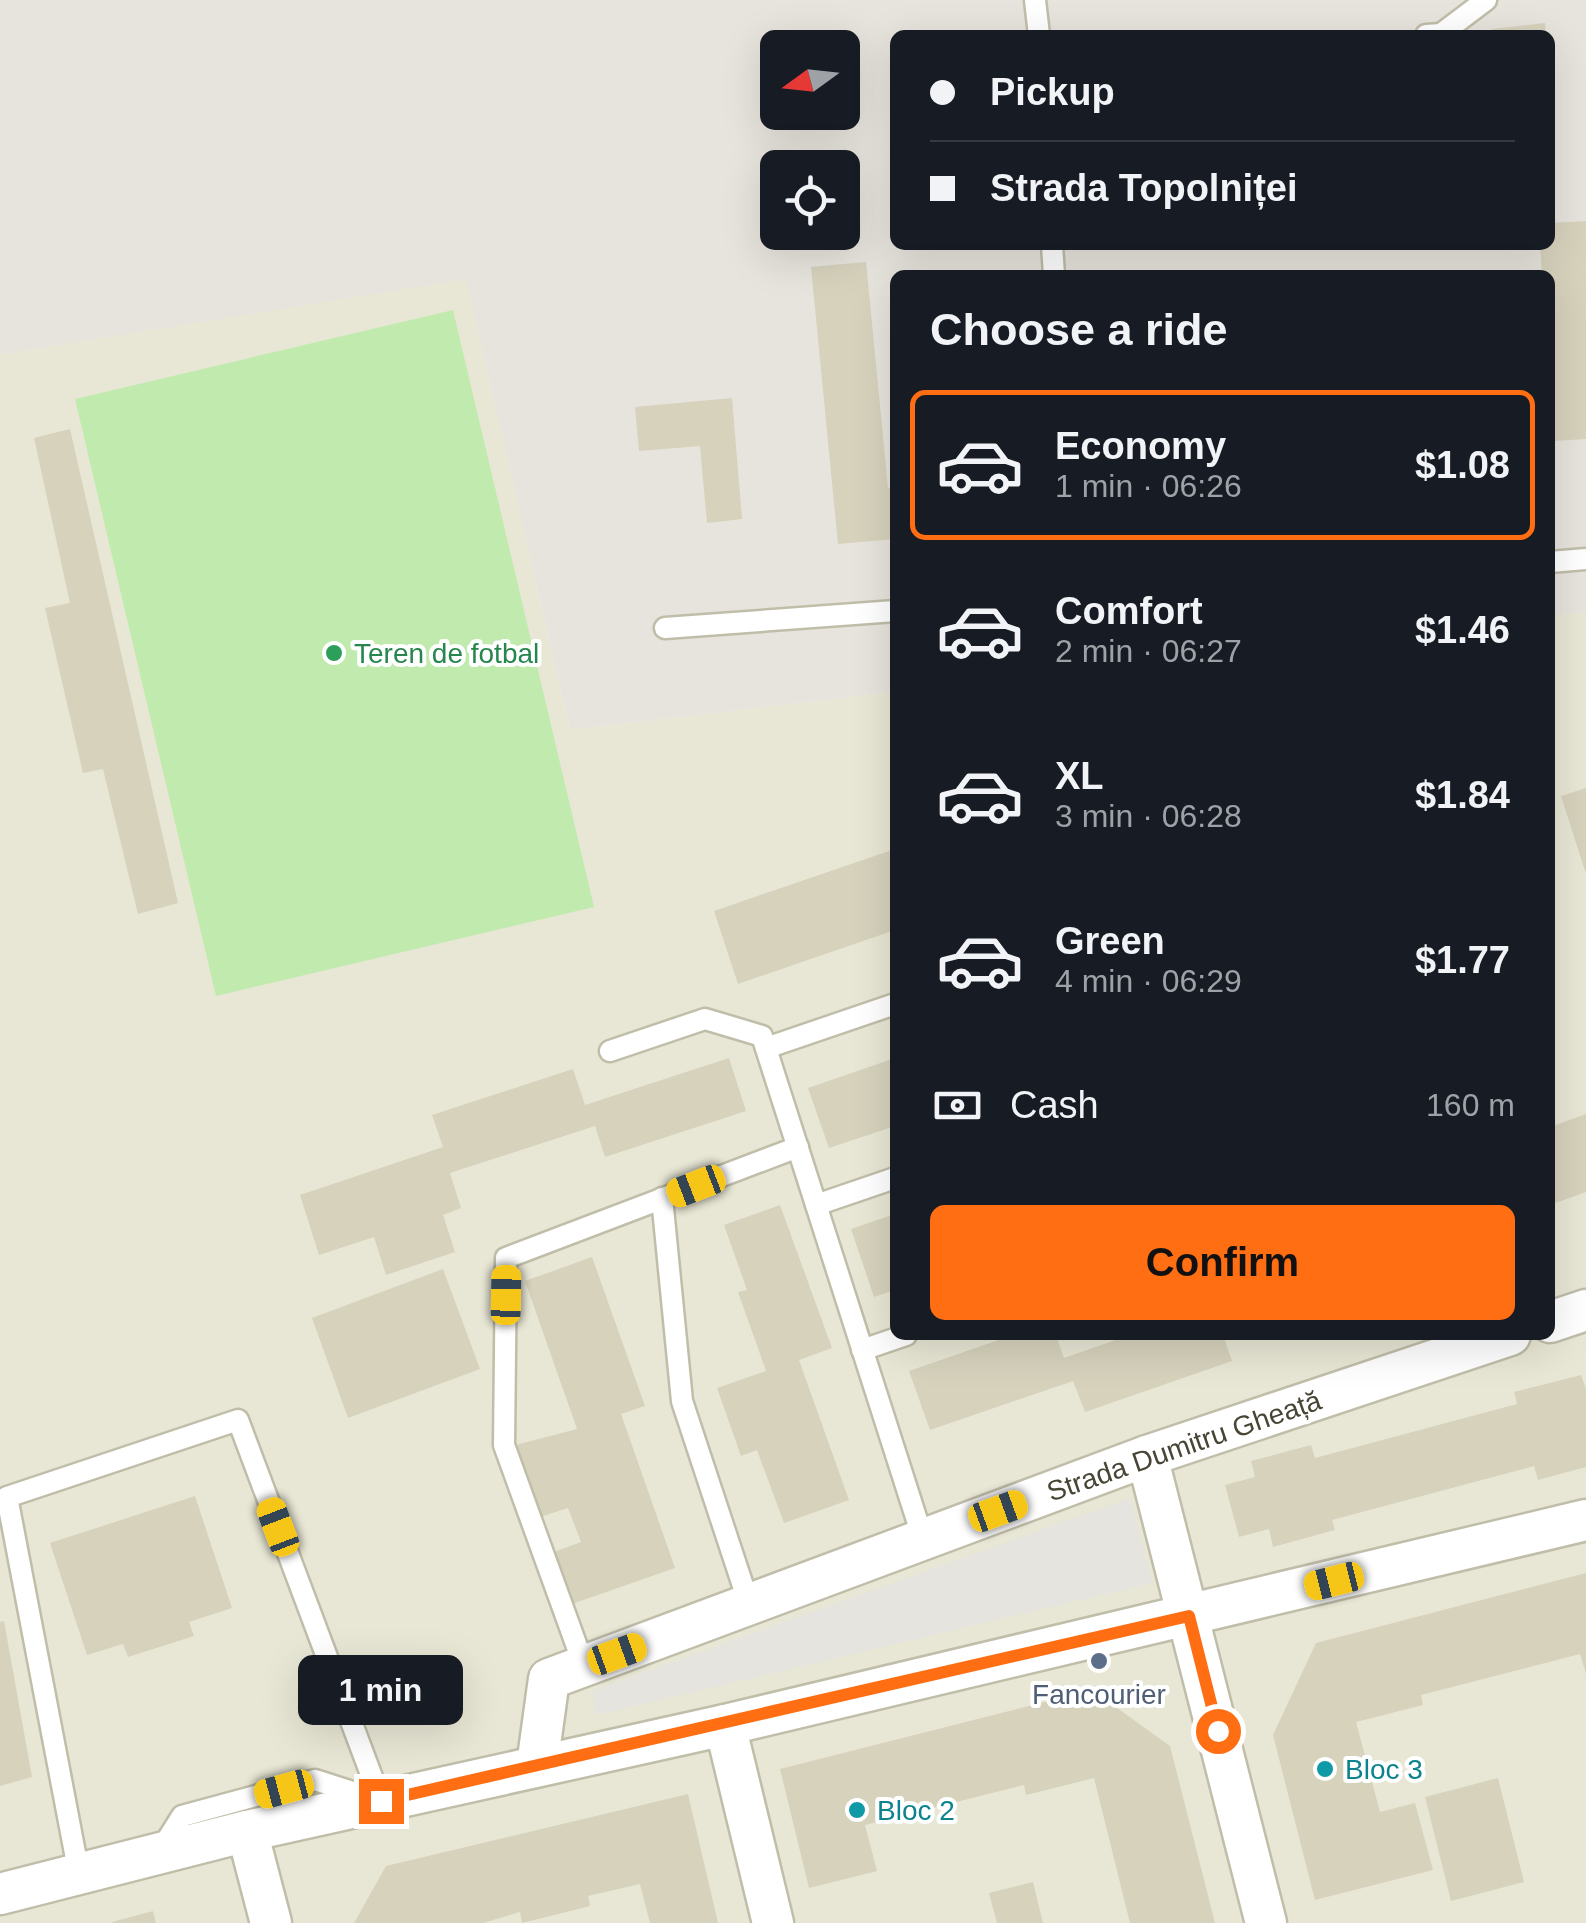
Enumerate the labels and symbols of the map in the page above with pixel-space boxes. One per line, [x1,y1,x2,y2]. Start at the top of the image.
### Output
north arrow [760,30,860,130]
place label: Teren de fotbal [354,638,539,669]
marker: Teren de fotbal [323,642,345,664]
car [663,1161,729,1211]
car [490,1265,522,1325]
street label: Strada Dumitru Gheață [1043,1384,1326,1508]
car [965,1487,1031,1535]
car [253,1494,303,1560]
car [1301,1559,1367,1603]
car [584,1630,650,1678]
marker: Fancourier [1088,1650,1110,1672]
callout: 1 min [298,1656,464,1726]
place label: Fancourier [1032,1679,1166,1710]
route start [1196,1709,1241,1754]
place label: Bloc 3 [1345,1754,1423,1785]
marker: Bloc 3 [1314,1758,1336,1780]
car [251,1767,317,1811]
route end [359,1779,404,1824]
place label: Bloc 2 [877,1795,955,1826]
marker: Bloc 2 [846,1799,868,1821]

